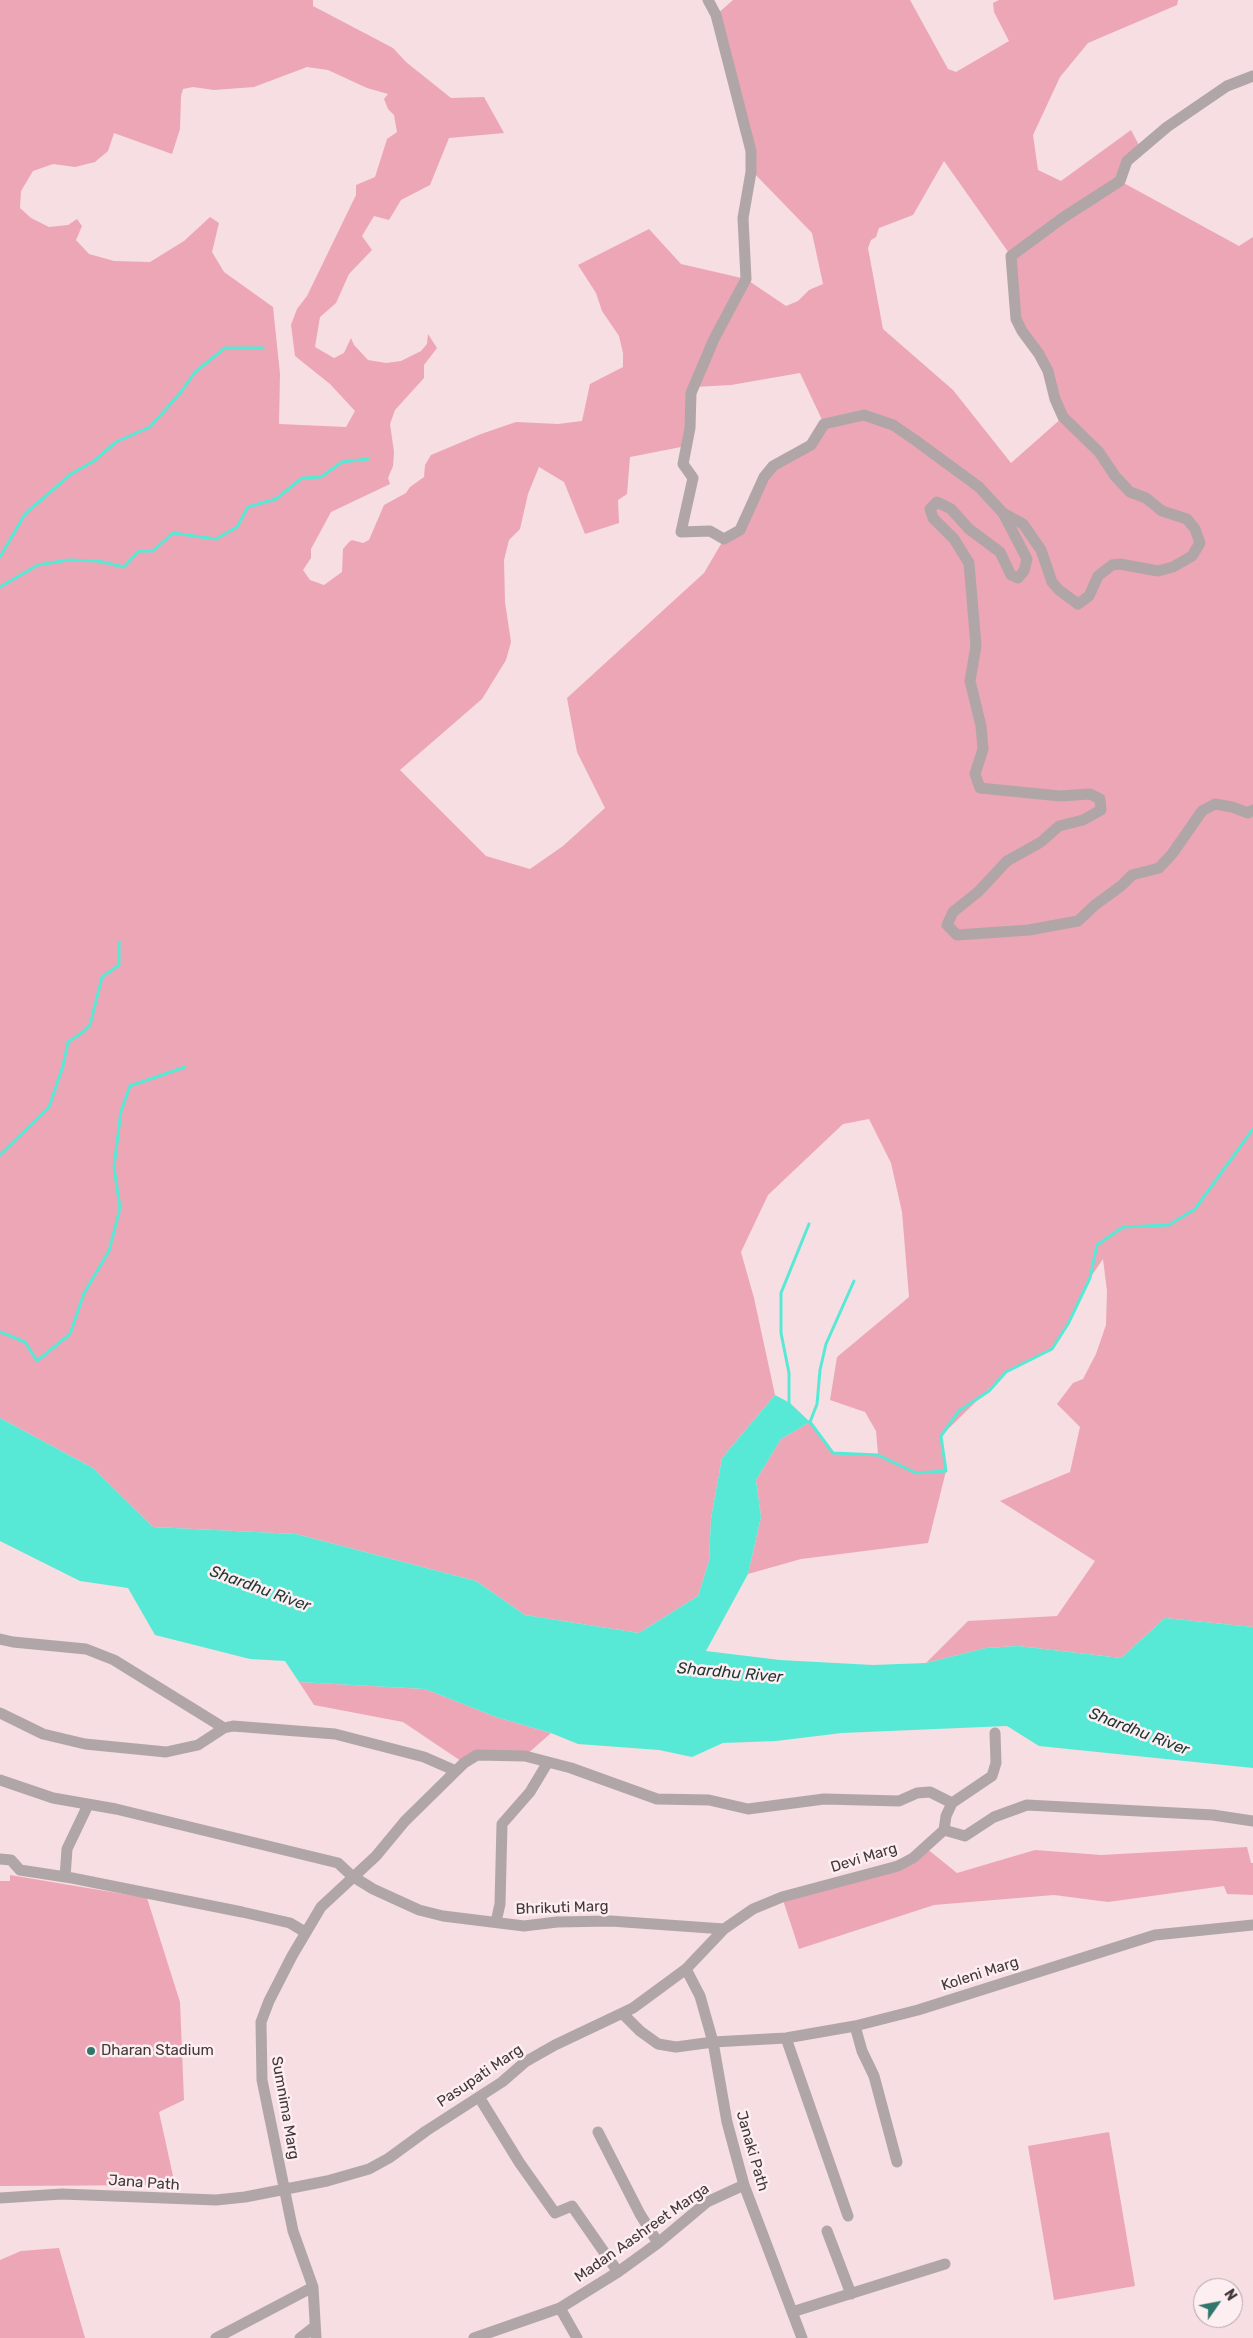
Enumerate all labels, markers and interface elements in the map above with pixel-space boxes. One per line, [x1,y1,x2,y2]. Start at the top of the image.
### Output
water label: Shardhu River [207,1562,313,1616]
water label: Shardhu River [676,1659,784,1687]
water label: Shardhu River [1086,1704,1192,1760]
street label: Devi Marg [828,1839,900,1877]
street label: Bhrikuti Marg [515,1897,609,1919]
street label: Koleni Marg [939,1953,1021,1995]
street label: Pasupati Marg [434,2041,526,2111]
place label: Dharan Stadium [101,2042,214,2060]
marker: Dharan Stadium [85,2045,97,2057]
street label: Sumnima Marg [267,2055,303,2161]
street label: Janaki Path [732,2109,772,2193]
street label: Jana Path [108,2172,180,2194]
street label: Madan Aashreet Marga [571,2180,713,2286]
north arrow [1193,2278,1243,2328]
text: N [1220,2286,1240,2304]

